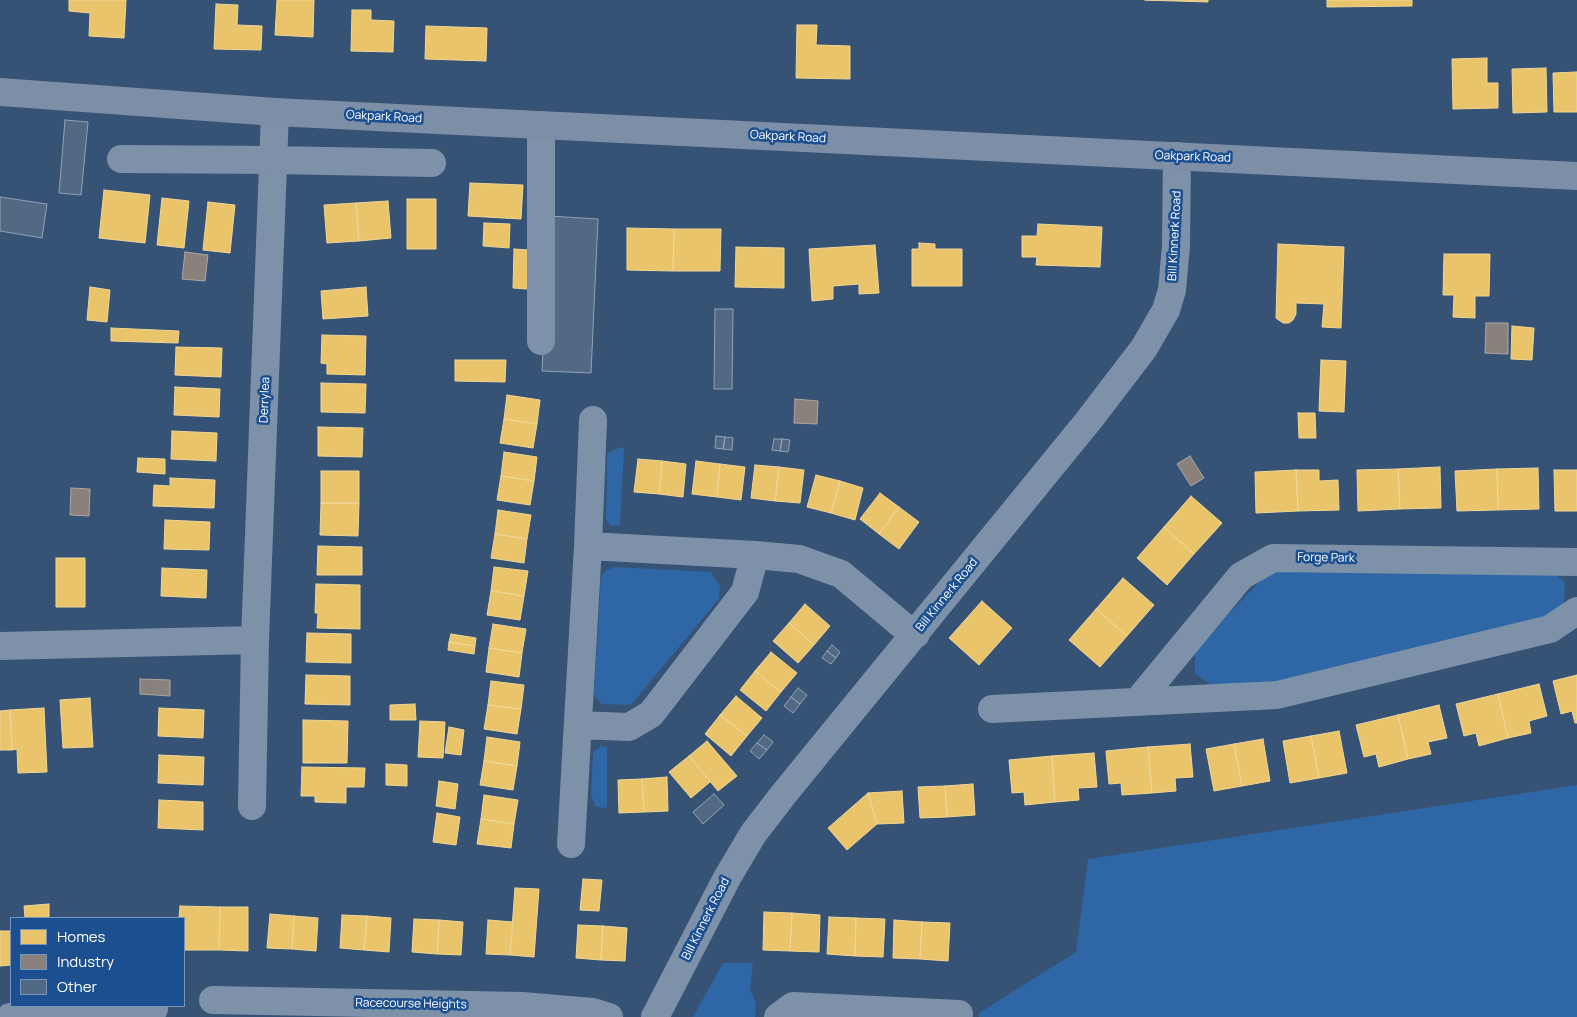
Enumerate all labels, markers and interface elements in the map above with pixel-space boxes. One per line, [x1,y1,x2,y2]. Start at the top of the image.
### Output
street label: Oakpark Road [346,108,422,126]
street label: Oakpark Road [750,128,826,146]
street label: Oakpark Road [1155,148,1231,166]
street label: Bill Kinnerk Road [1165,190,1185,282]
street label: Derrylea [257,377,273,423]
street label: Forge Park [1297,550,1355,566]
street label: Bill Kinnerk Road [913,555,981,635]
street label: Bill Kinnerk Road [679,875,733,963]
legend [10,917,185,1007]
text: Homes [57,926,105,947]
text: Industry [57,951,114,972]
text: Other [57,976,97,997]
street label: Racecourse Heights [355,996,467,1012]

